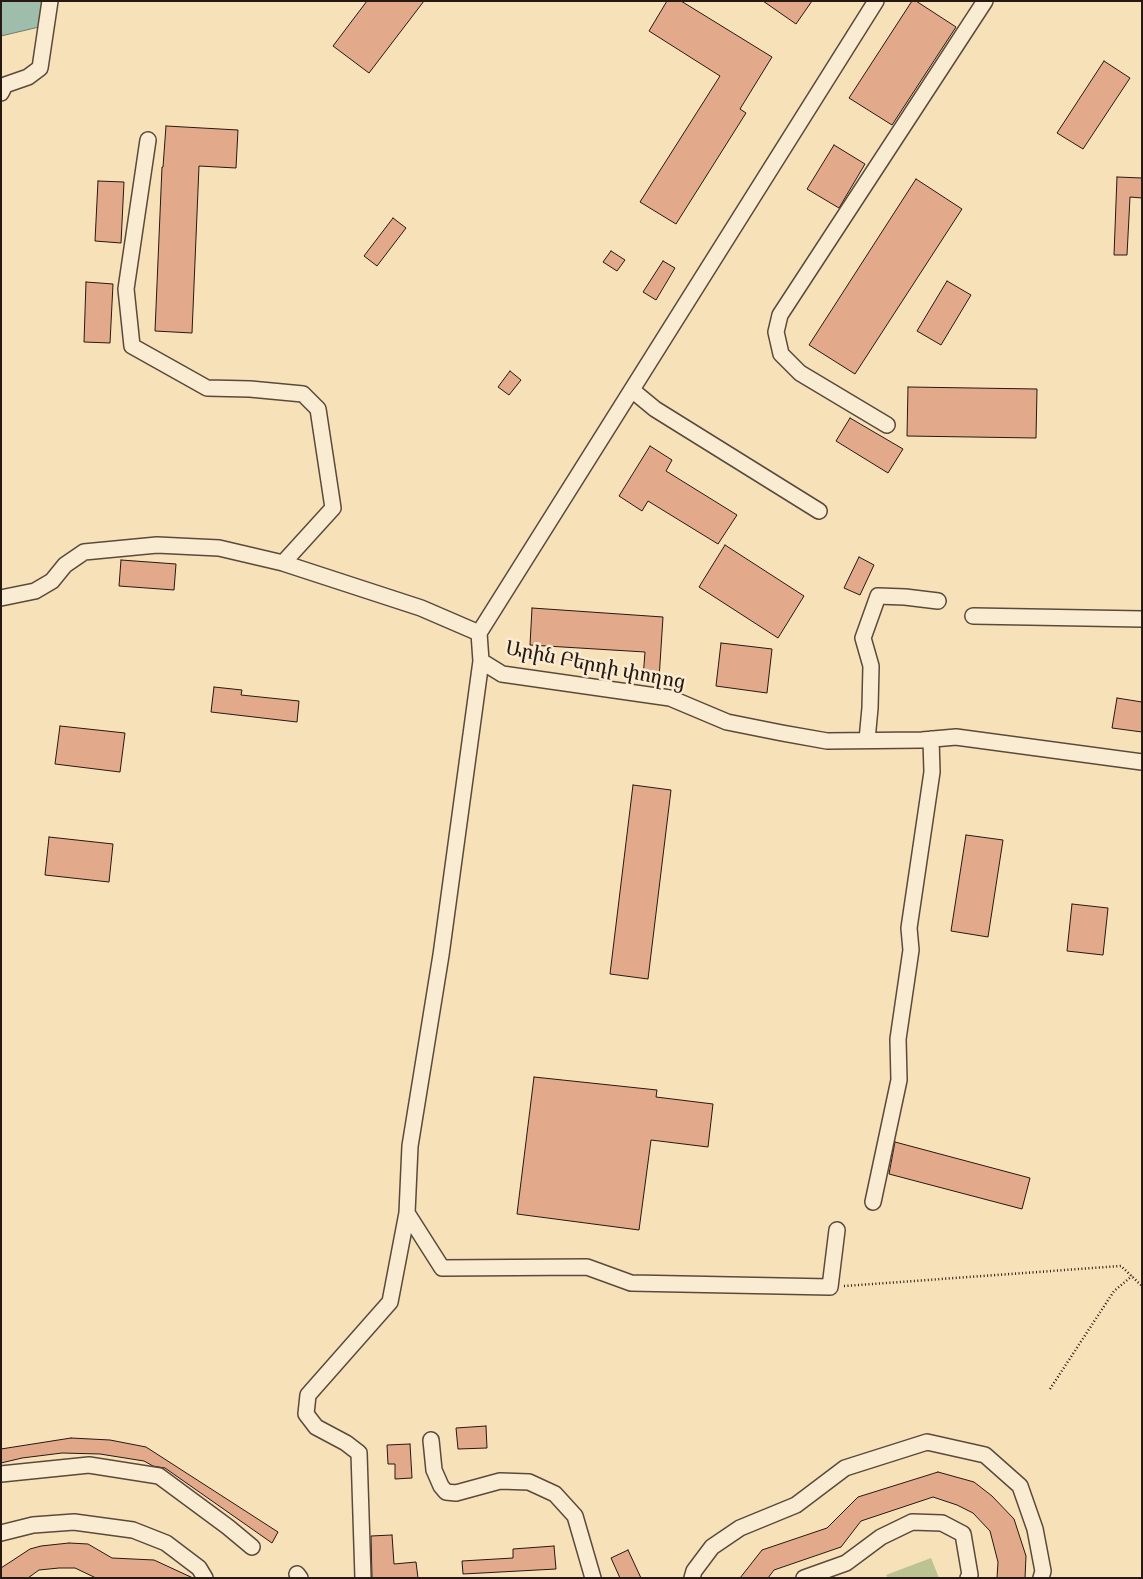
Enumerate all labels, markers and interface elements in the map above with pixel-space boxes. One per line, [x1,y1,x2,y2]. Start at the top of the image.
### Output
street label: Արին Բերդի փողոց [503,639,687,697]

